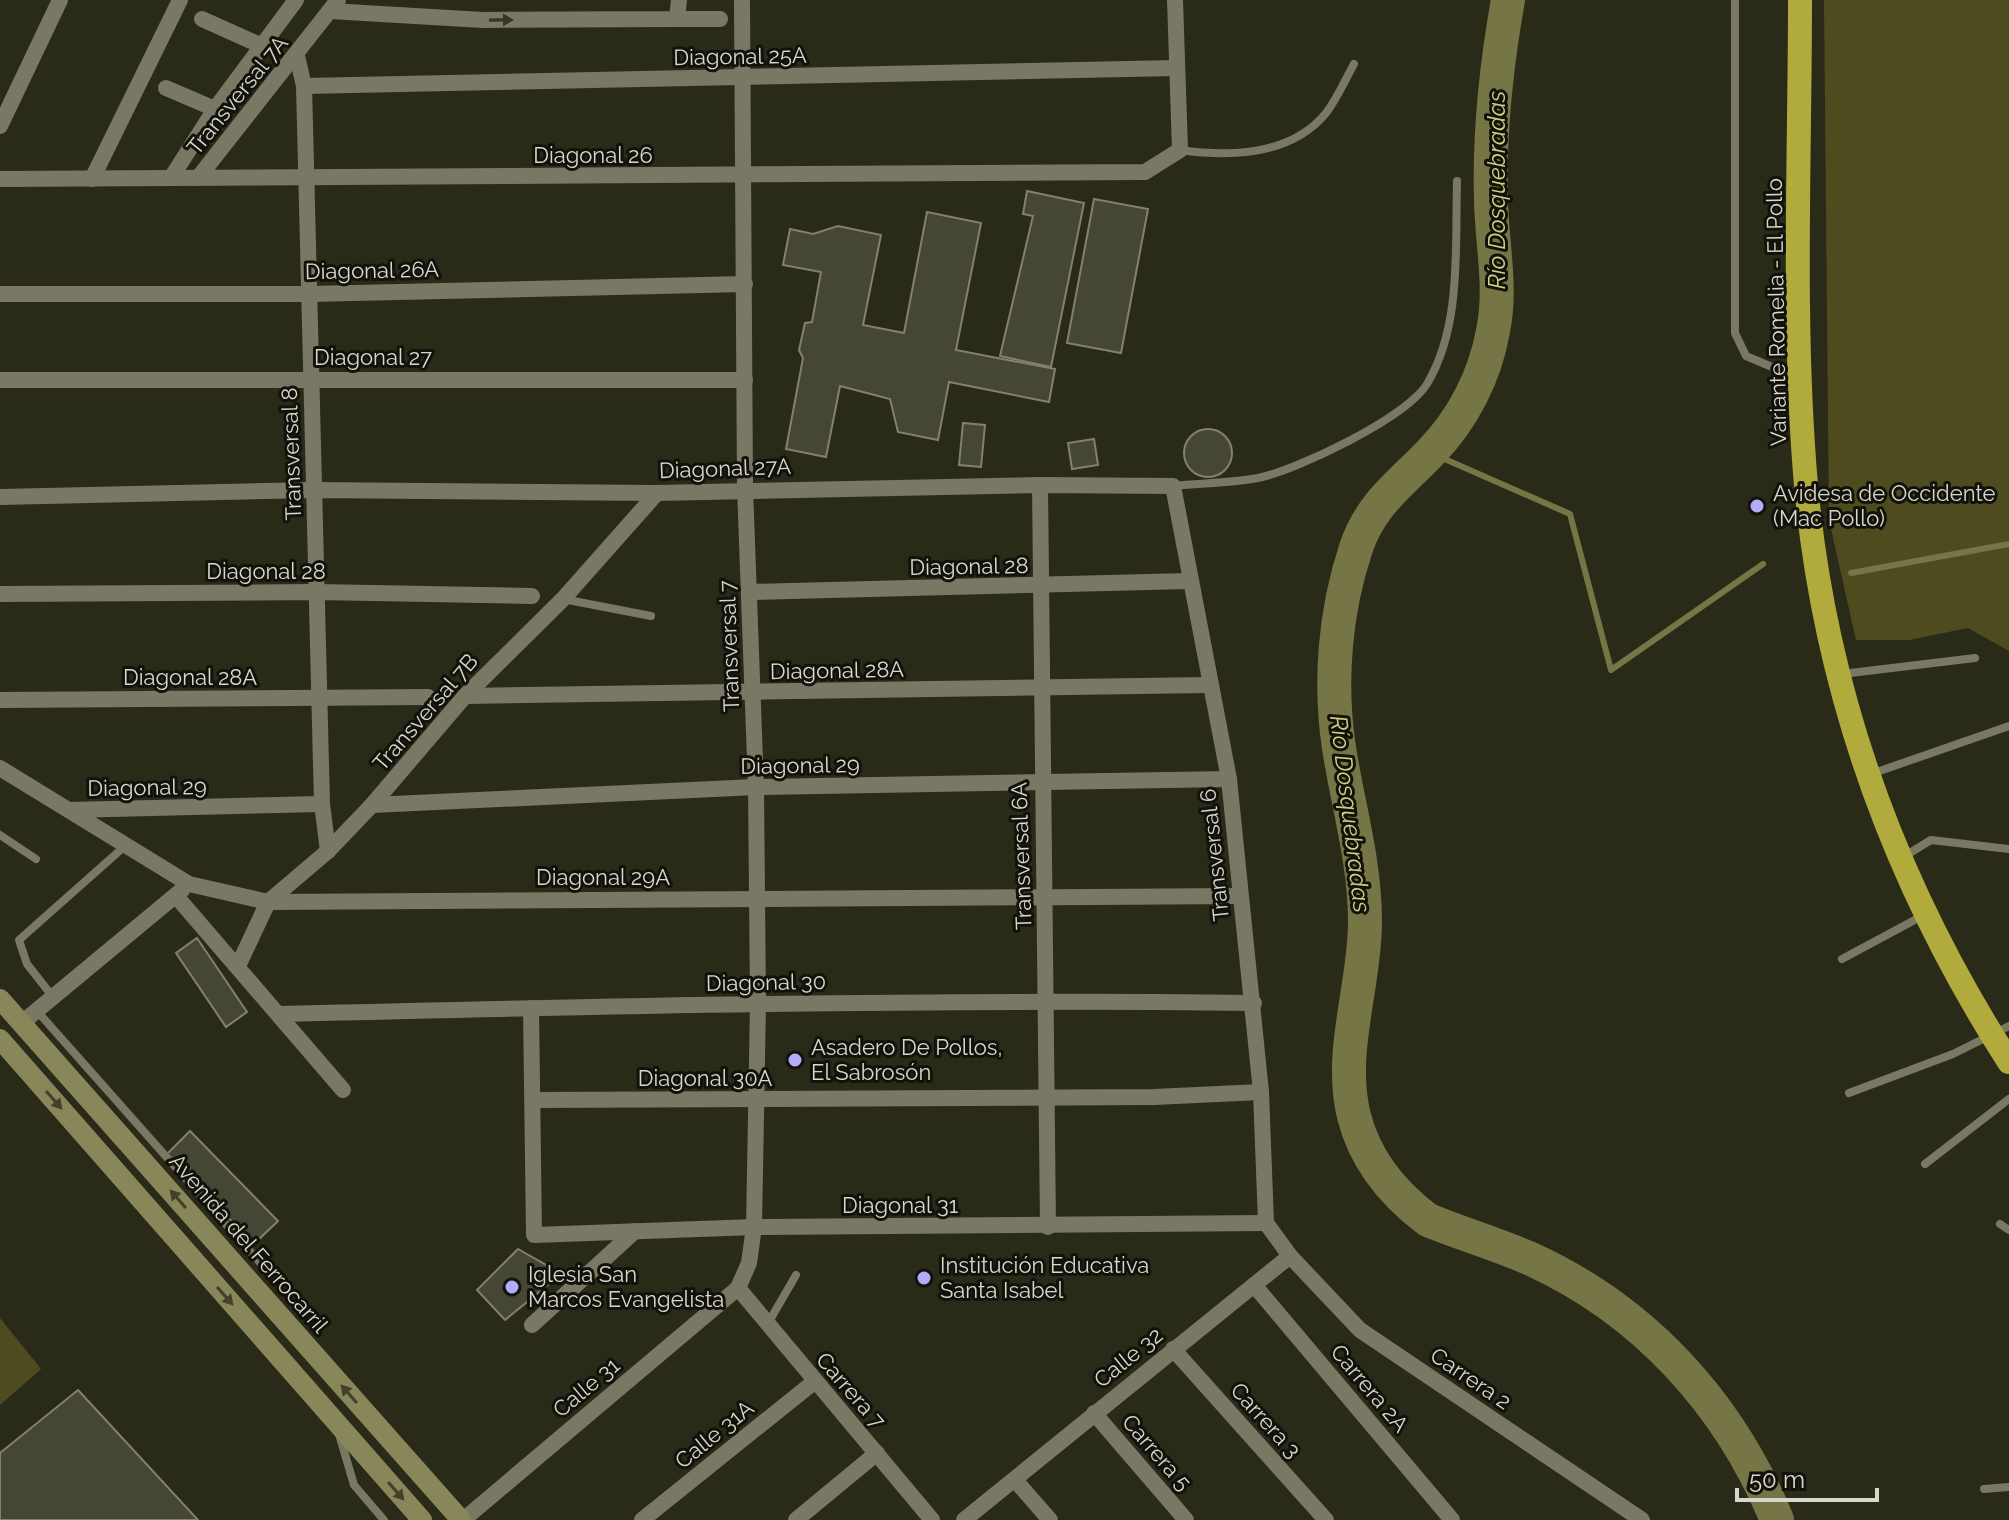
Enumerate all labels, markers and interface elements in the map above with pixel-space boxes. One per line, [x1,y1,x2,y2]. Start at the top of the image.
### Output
one-way arrow [489,14,514,26]
street label: Transversal 7A [181,30,293,160]
street label: Diagonal 25A [673,42,807,70]
water label: Río Dosquebradas [1482,91,1511,289]
street label: Diagonal 26 [533,142,653,168]
street label: Variante Romelia - El Pollo [1761,178,1791,446]
street label: Diagonal 26A [305,256,439,284]
street label: Diagonal 27 [314,344,432,370]
street label: Transversal 8 [276,387,306,521]
street label: Diagonal 27A [659,453,792,483]
place label: Avidesa de Occidente (Mac Pollo) [1773,480,1996,531]
marker: Avidesa de Occidente (Mac Pollo) [1748,497,1766,515]
street label: Diagonal 28 [909,552,1029,580]
street label: Diagonal 28 [206,558,326,584]
street label: Transversal 7 [714,580,744,712]
street label: Transversal 7B [367,648,483,776]
street label: Diagonal 28A [770,656,904,684]
street label: Diagonal 28A [123,664,257,690]
water label: Río Dosquebradas [1324,714,1377,914]
street label: Diagonal 29 [740,751,860,779]
street label: Diagonal 29 [87,773,207,801]
street label: Transversal 6A [1005,782,1037,930]
street label: Transversal 6 [1194,787,1234,923]
street label: Diagonal 29A [536,864,670,890]
street label: Diagonal 30 [706,968,826,996]
place label: Asadero De Pollos, El Sabrosón [811,1034,1002,1085]
marker: Asadero De Pollos, El Sabrosón [786,1051,804,1069]
street label: Diagonal 30A [638,1065,772,1091]
one-way arrow [45,1089,62,1109]
street label: Avenida del Ferrocarril [164,1148,334,1338]
one-way arrow [169,1189,187,1208]
street label: Diagonal 31 [842,1192,958,1218]
place label: Institución Educativa Santa Isabel [940,1252,1149,1303]
place label: Iglesia San Marcos Evangelista [528,1261,724,1312]
marker: Institución Educativa Santa Isabel [915,1269,933,1287]
marker: Iglesia San Marcos Evangelista [503,1278,521,1296]
one-way arrow [216,1285,233,1305]
street label: Calle 32 [1088,1321,1168,1393]
street label: Carrera 2A [1326,1339,1414,1437]
street label: Carrera 2 [1426,1342,1516,1414]
street label: Carrera 7 [811,1347,891,1433]
street label: Calle 31 [547,1352,625,1422]
street label: Carrera 3 [1226,1377,1306,1463]
one-way arrow [341,1384,359,1403]
street label: Calle 31A [669,1394,759,1474]
street label: Carrera 5 [1117,1409,1197,1495]
scale bar [1737,1452,1877,1502]
text: 50 m [1749,1465,1805,1494]
one-way arrow [387,1482,405,1501]

